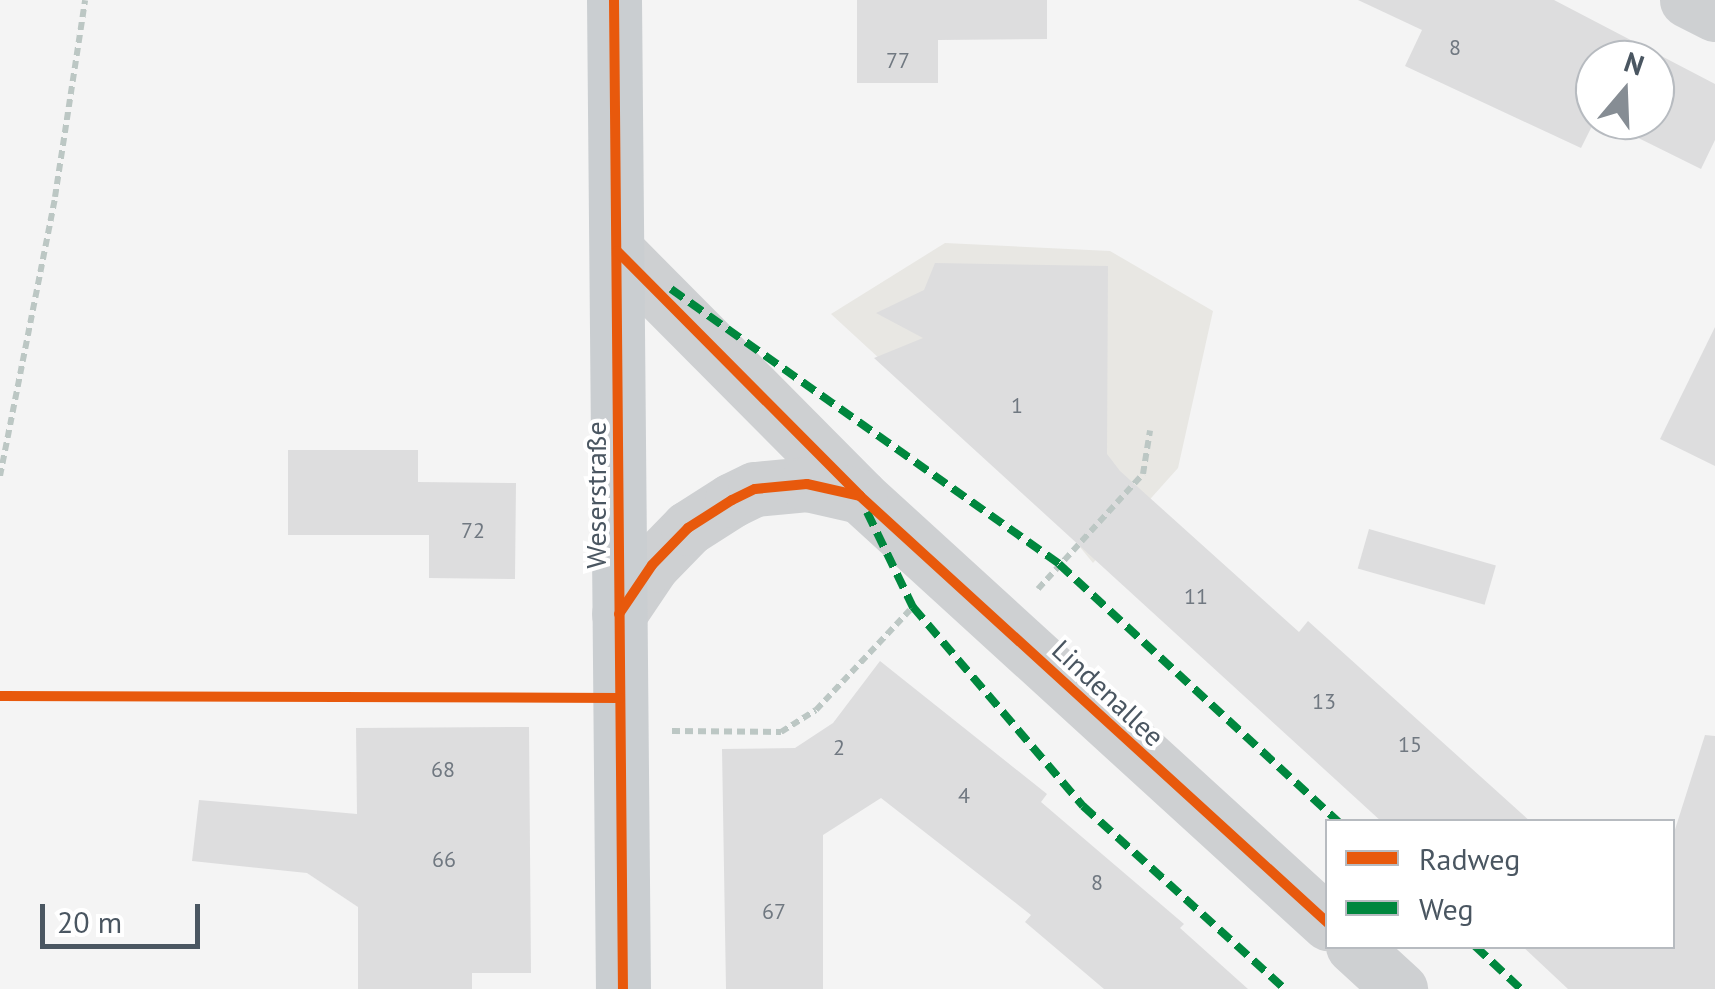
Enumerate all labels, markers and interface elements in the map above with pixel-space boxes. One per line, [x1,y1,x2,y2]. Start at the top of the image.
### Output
house number: 8 [1449,35,1461,61]
north arrow [1575,40,1675,140]
text: N [1620,43,1649,84]
house number: 77 [886,48,910,74]
house number: 1 [1011,393,1023,419]
street label: Weserstraße [579,421,613,569]
house number: 72 [461,518,485,544]
house number: 11 [1184,584,1208,610]
street label: Lindenallee [1045,633,1171,753]
house number: 13 [1312,689,1336,715]
house number: 15 [1398,732,1422,758]
house number: 2 [833,735,845,761]
house number: 68 [431,757,455,783]
house number: 4 [958,783,970,809]
legend [1325,819,1675,949]
text: Radweg [1419,839,1520,878]
house number: 66 [432,847,456,873]
house number: 8 [1091,870,1103,896]
scale bar [45,884,205,946]
text: Weg [1419,889,1474,928]
house number: 67 [762,899,786,925]
text: 20 m [57,902,122,941]

